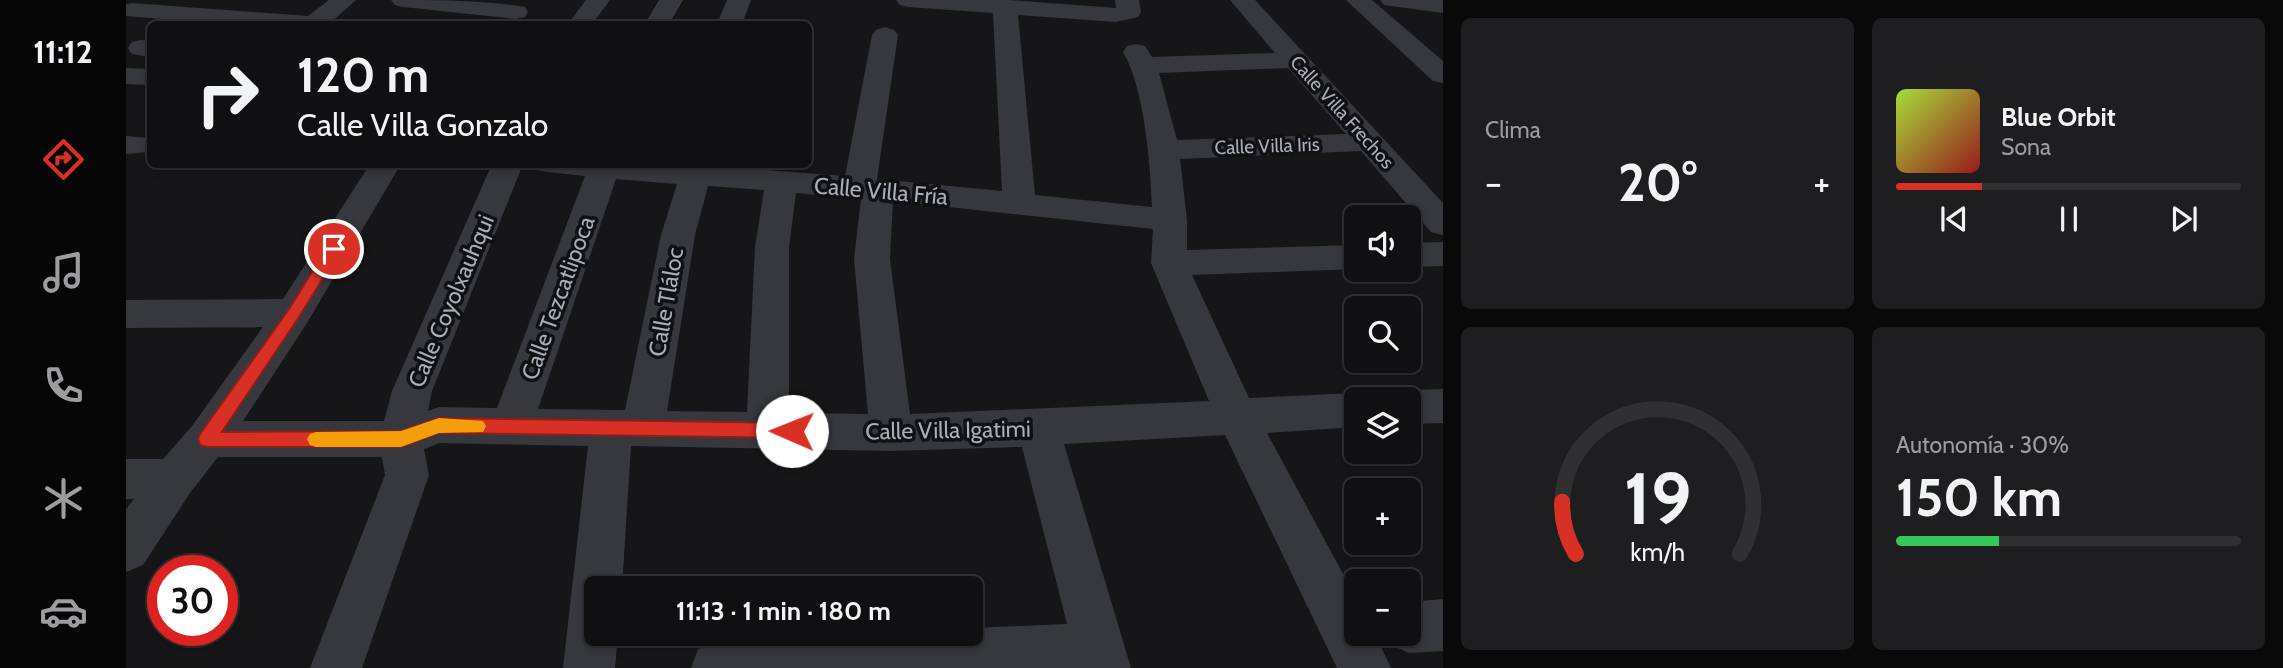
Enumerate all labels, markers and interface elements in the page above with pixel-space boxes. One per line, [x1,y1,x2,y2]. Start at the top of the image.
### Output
text: 11:12 [33,32,93,71]
text: 120 m [297,45,429,104]
icon: right [182,49,273,140]
street label: Calle Villa Frechos [1285,51,1399,173]
text: Blue Orbit [2001,101,2116,133]
text: Calle Villa Gonzalo [297,105,548,144]
text: Clima [1485,116,1541,144]
street label: Calle Villa Iris [1214,133,1320,159]
text: Sona [2001,133,2051,161]
icon: directions [39,135,88,184]
text: 20° [1618,151,1697,214]
text: − [1485,159,1502,206]
text: + [1813,159,1830,206]
street label: Calle Villa Fría [813,171,949,211]
icon: previous [1935,200,1973,238]
icon: pause [2050,200,2088,238]
icon: next [2165,200,2203,238]
map controls [1344,205,1421,646]
button: sound [1344,205,1421,282]
street label: Calle Coyolxauhqui [402,211,500,391]
street label: Calle Tezcatlipoca [515,212,601,384]
pin [304,219,364,279]
icon: arrive [315,230,353,268]
street label: Calle Tláloc [643,245,689,359]
icon: music [39,248,88,297]
button: search [1344,296,1421,373]
icon: phone [39,361,88,410]
button: layers [1344,387,1421,464]
position arrow [755,394,829,468]
street label: Calle Villa Igatimi [865,415,1031,445]
text: Autonomía · 30% [1896,431,2069,459]
text: 19 [1624,455,1691,543]
text: 150 km [1896,466,2062,529]
icon: climate [39,474,88,523]
button: + [1344,478,1421,555]
text: km/h [1630,537,1685,567]
speed limit sign: 30 [147,555,238,646]
button: − [1344,569,1421,646]
icon: car [39,587,88,636]
text: 11:13 · 1 min · 180 m [676,595,891,627]

